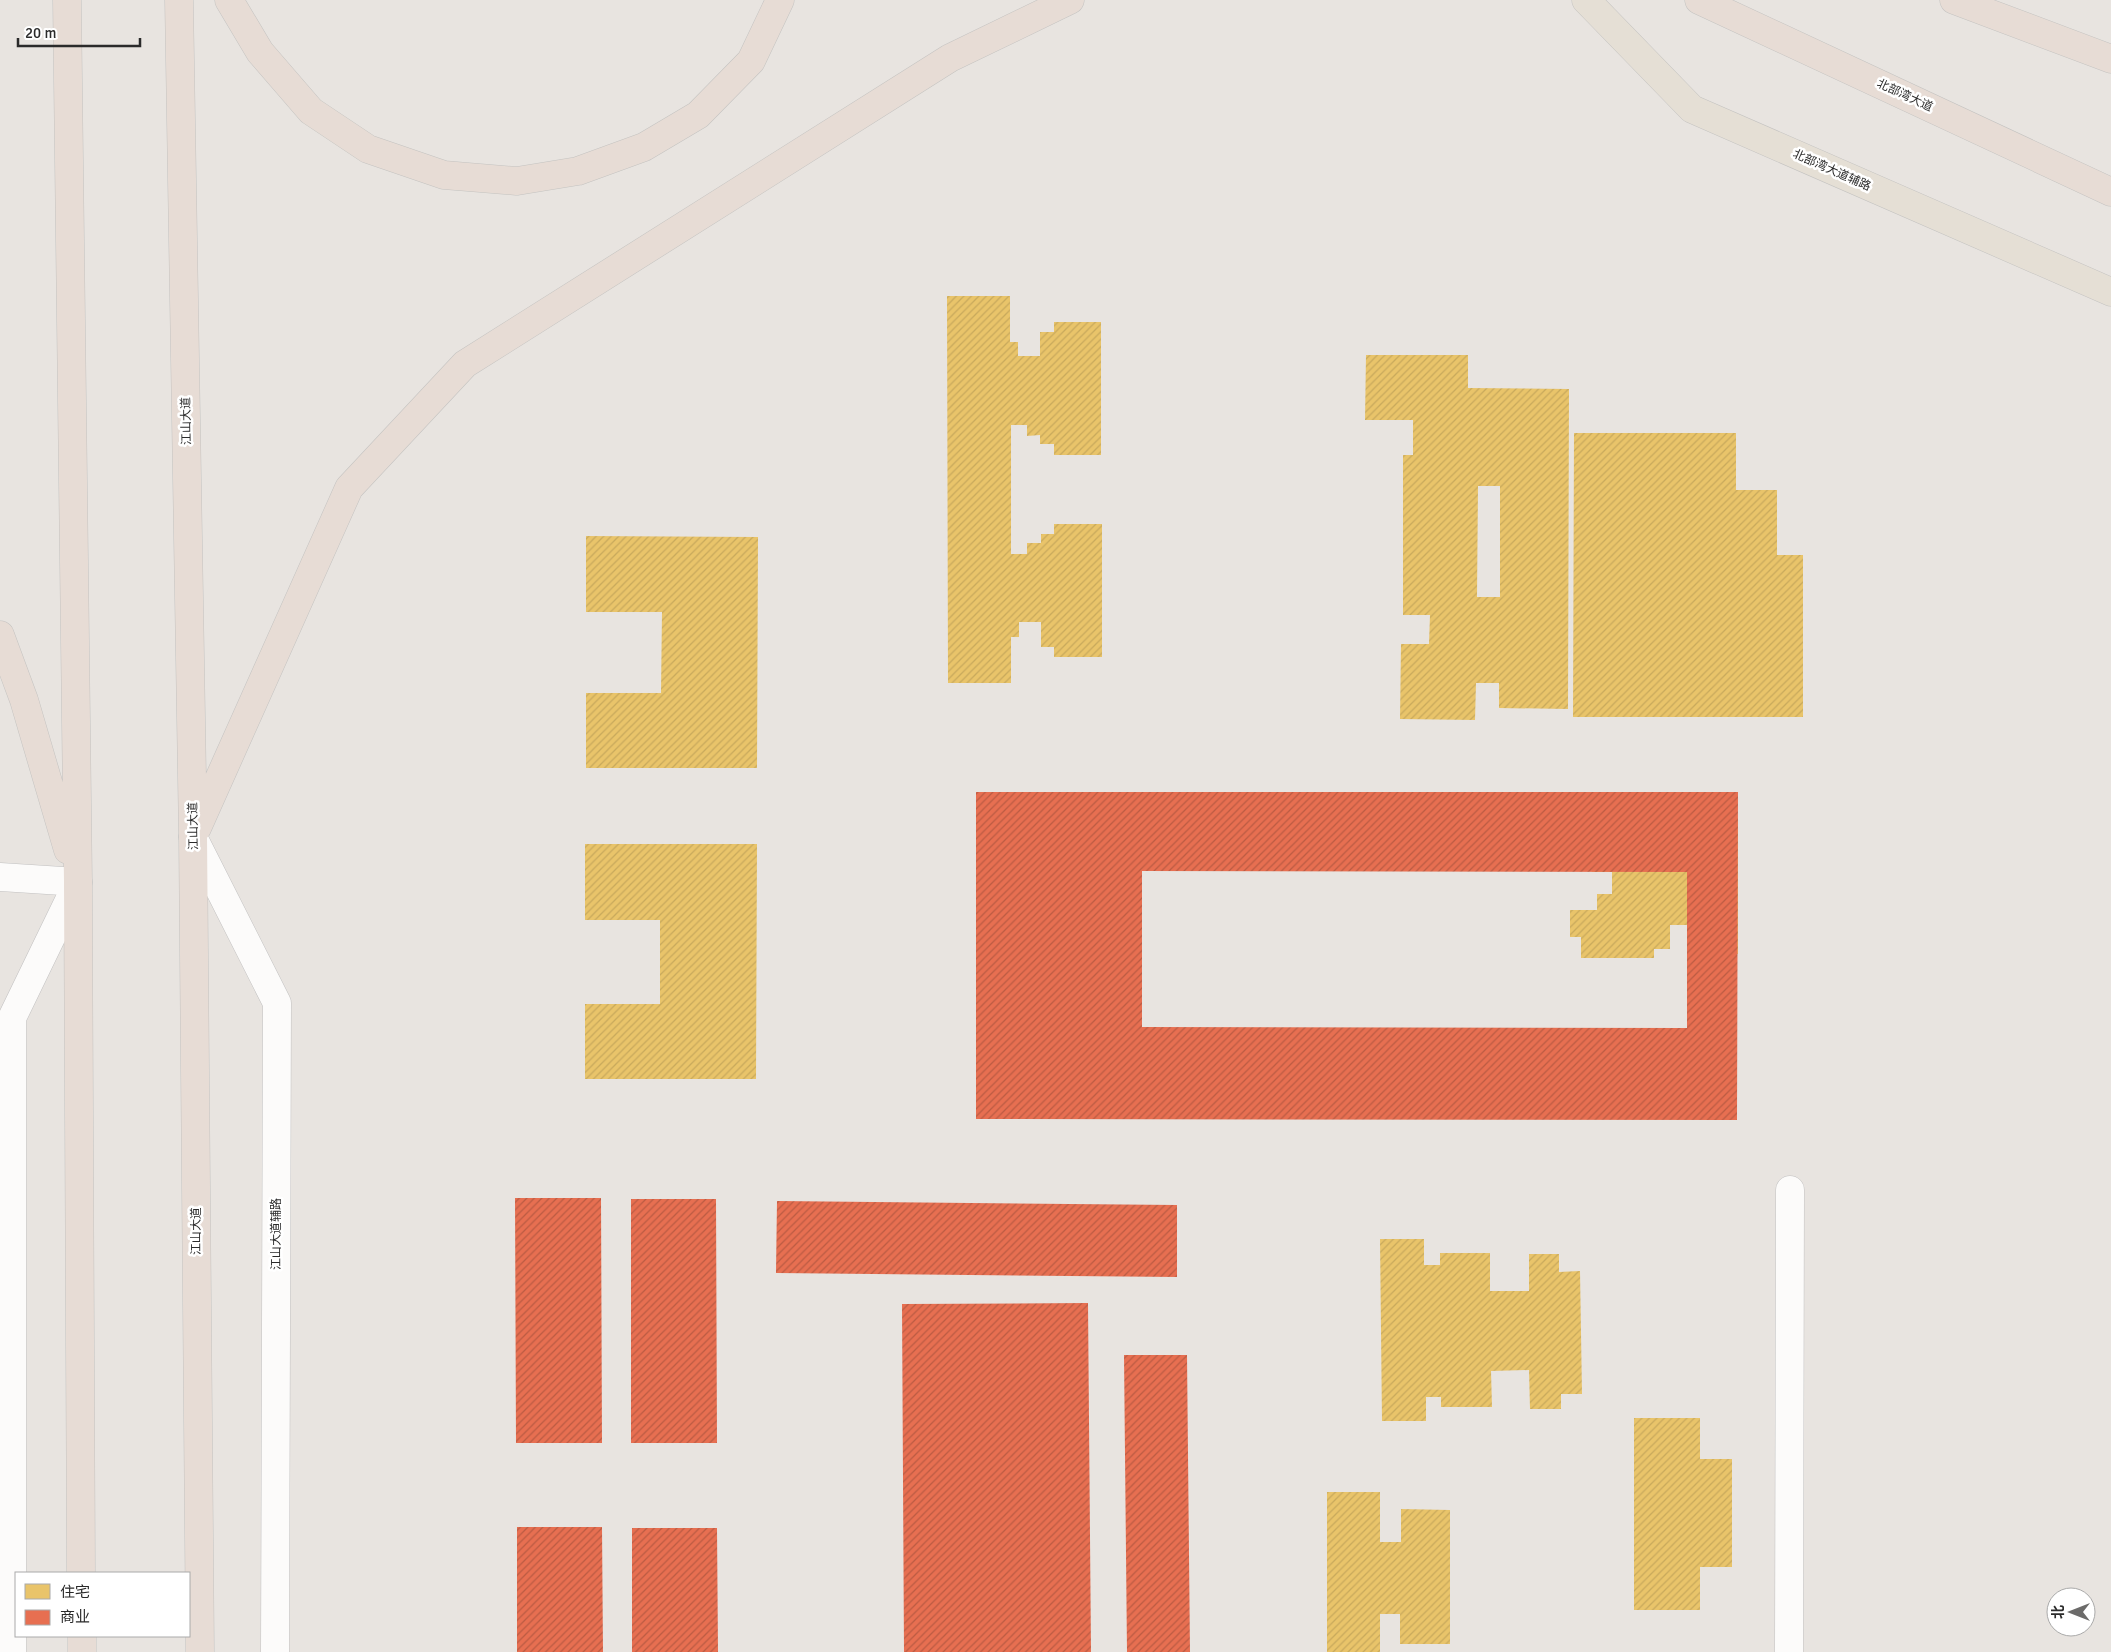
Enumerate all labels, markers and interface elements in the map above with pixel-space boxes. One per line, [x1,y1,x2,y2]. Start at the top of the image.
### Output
scale bar [18,15,140,47]
text: 20 m [25,24,56,42]
street label: 北部湾大道 [1874,76,1935,115]
street label: 北部湾大道辅路 [1790,147,1873,194]
street label: 江山大道 [179,397,194,445]
street label: 江山大道 [186,802,201,850]
street label: 江山大道辅路 [269,1198,284,1270]
street label: 江山大道 [189,1207,204,1255]
legend [15,1572,190,1637]
text: 住宅 [60,1583,90,1601]
north arrow [2046,1587,2096,1637]
text: 北 [2050,1605,2067,1619]
text: 商业 [60,1608,90,1626]

